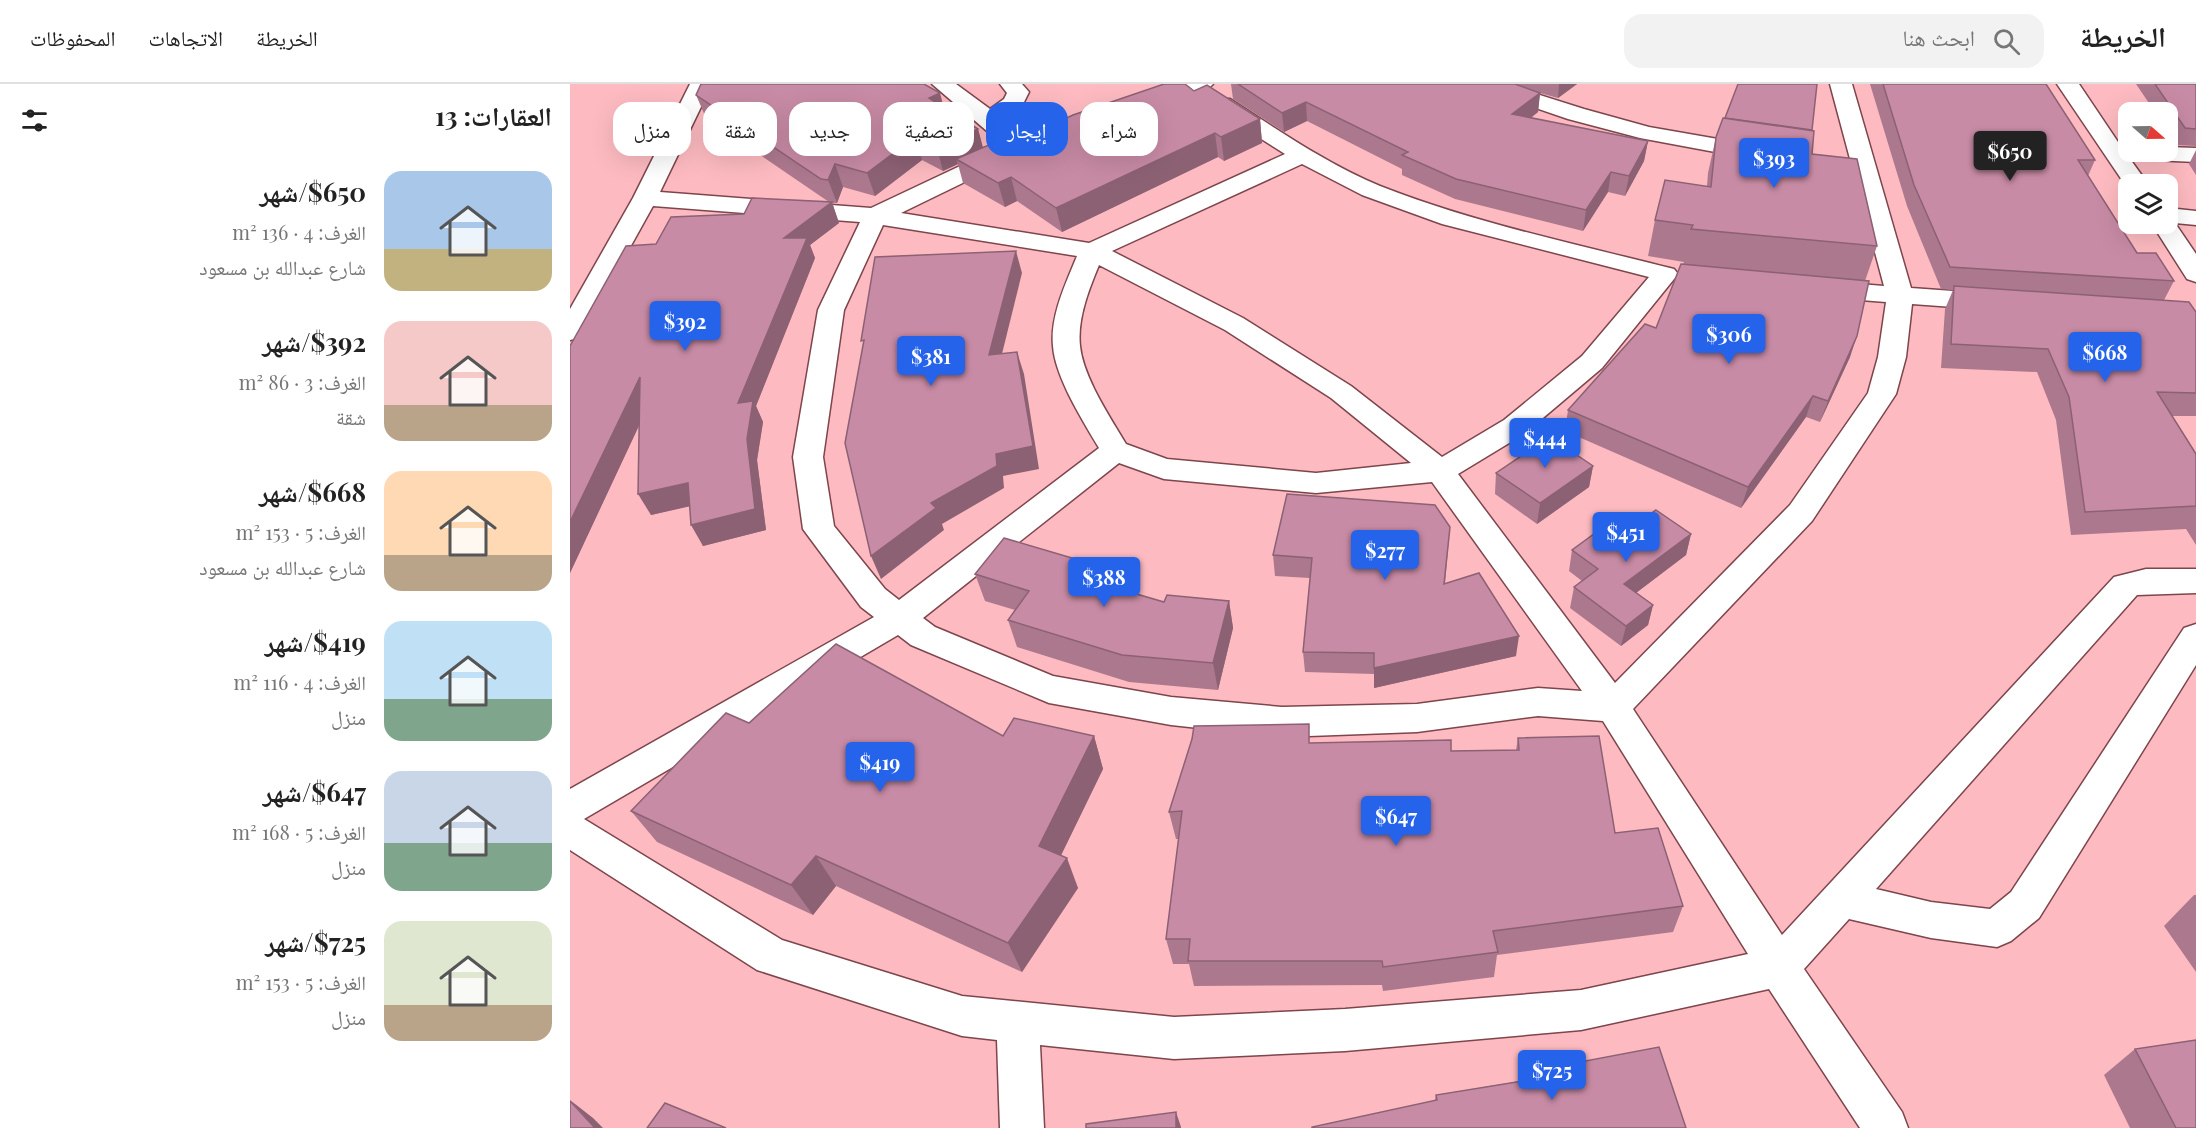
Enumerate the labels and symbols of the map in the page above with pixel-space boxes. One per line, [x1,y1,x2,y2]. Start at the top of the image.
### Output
north arrow [2118,102,2178,162]
pin: $650 [1974,131,2046,182]
pin: $393 [1738,138,1810,189]
pin: $392 [649,301,721,352]
pin: $306 [1693,314,1765,365]
pin: $668 [2069,332,2141,383]
pin: $381 [895,336,967,387]
pin: $444 [1509,418,1581,469]
pin: $451 [1590,512,1662,563]
pin: $277 [1349,530,1421,581]
pin: $388 [1068,557,1140,608]
pin: $419 [844,742,916,793]
pin: $647 [1360,796,1432,847]
pin: $725 [1516,1050,1588,1101]

